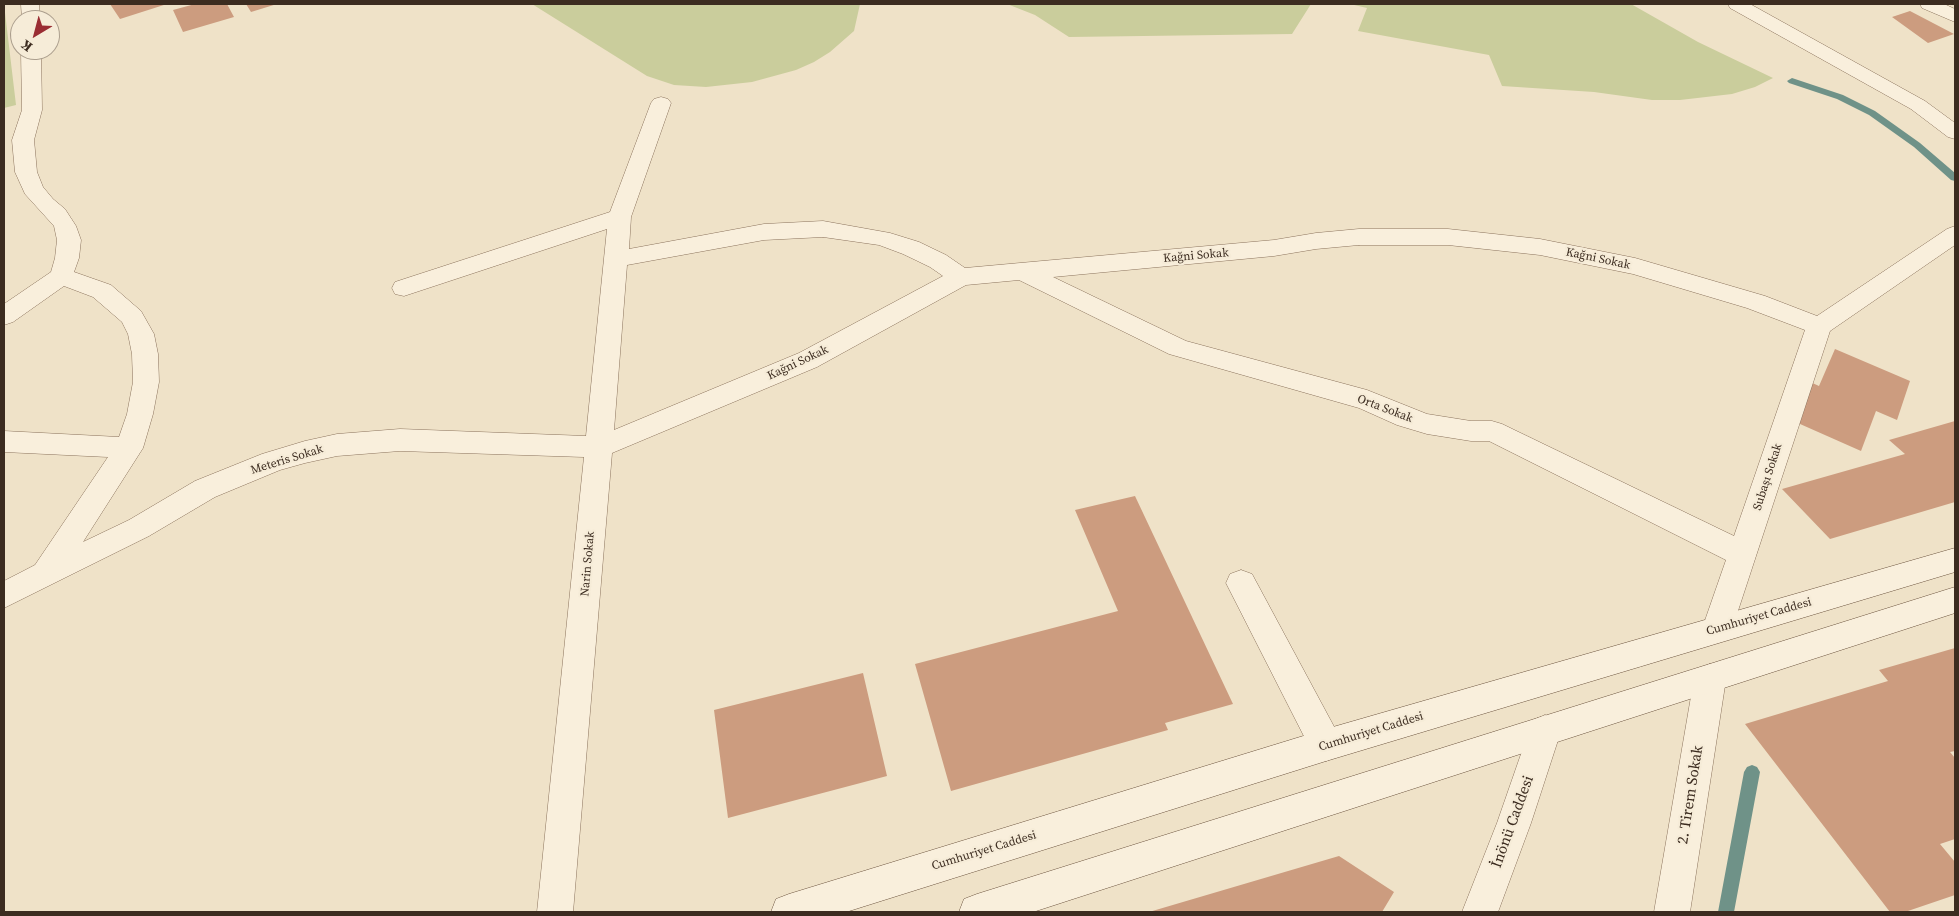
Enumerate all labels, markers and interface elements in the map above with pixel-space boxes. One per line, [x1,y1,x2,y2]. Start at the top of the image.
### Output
north arrow [10,10,60,60]
text: K [17,35,36,57]
street label: Kağni Sokak [1564,245,1632,273]
street label: Kağni Sokak [1163,246,1229,266]
street label: Kağni Sokak [765,343,831,383]
street label: Orta Sokak [1355,392,1415,426]
street label: Meteris Sokak [249,442,325,478]
street label: Subaşı Sokak [1750,442,1786,512]
street label: Narin Sokak [578,531,598,597]
street label: Cumhuriyet Caddesi [1705,595,1813,639]
street label: Cumhuriyet Caddesi [1317,709,1425,755]
street label: 2. Tirem Sokak [1674,744,1708,846]
street label: İnönü Caddesi [1488,773,1538,871]
street label: Cumhuriyet Caddesi [930,828,1038,874]

